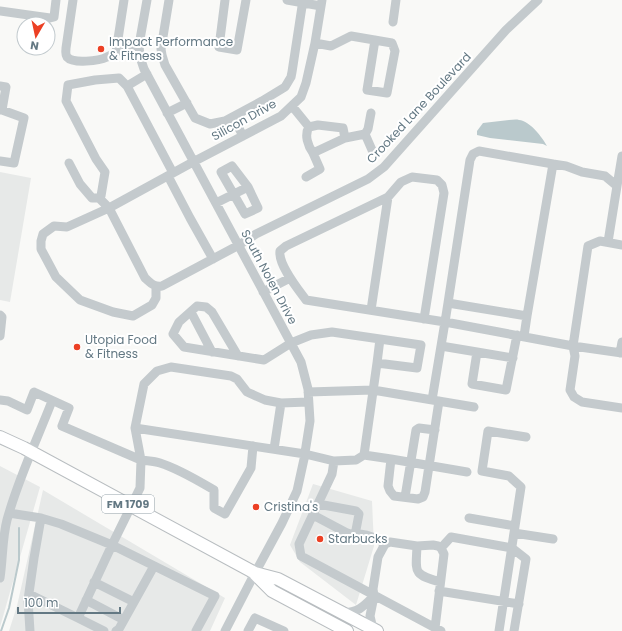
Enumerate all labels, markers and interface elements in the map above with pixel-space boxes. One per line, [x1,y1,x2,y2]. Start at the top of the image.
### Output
north arrow [16,16,56,56]
place label: Impact Performance & Fitness [109,33,233,64]
text: N [29,37,40,54]
marker: Impact Performance & Fitness [96,44,106,54]
street label: Crooked Lane Boulevard [363,48,475,167]
street label: Silicon Drive [208,95,279,144]
street label: South Nolen Drive [237,226,302,327]
place label: Utopia Food & Fitness [85,331,157,362]
marker: Utopia Food & Fitness [72,342,82,352]
road number: FM 1709 [102,495,154,513]
place label: Cristina's [264,498,318,515]
marker: Cristina's [251,502,261,512]
place label: Starbucks [328,530,388,547]
marker: Starbucks [315,534,325,544]
scale bar [18,589,120,615]
text: 100 m [24,594,58,611]

